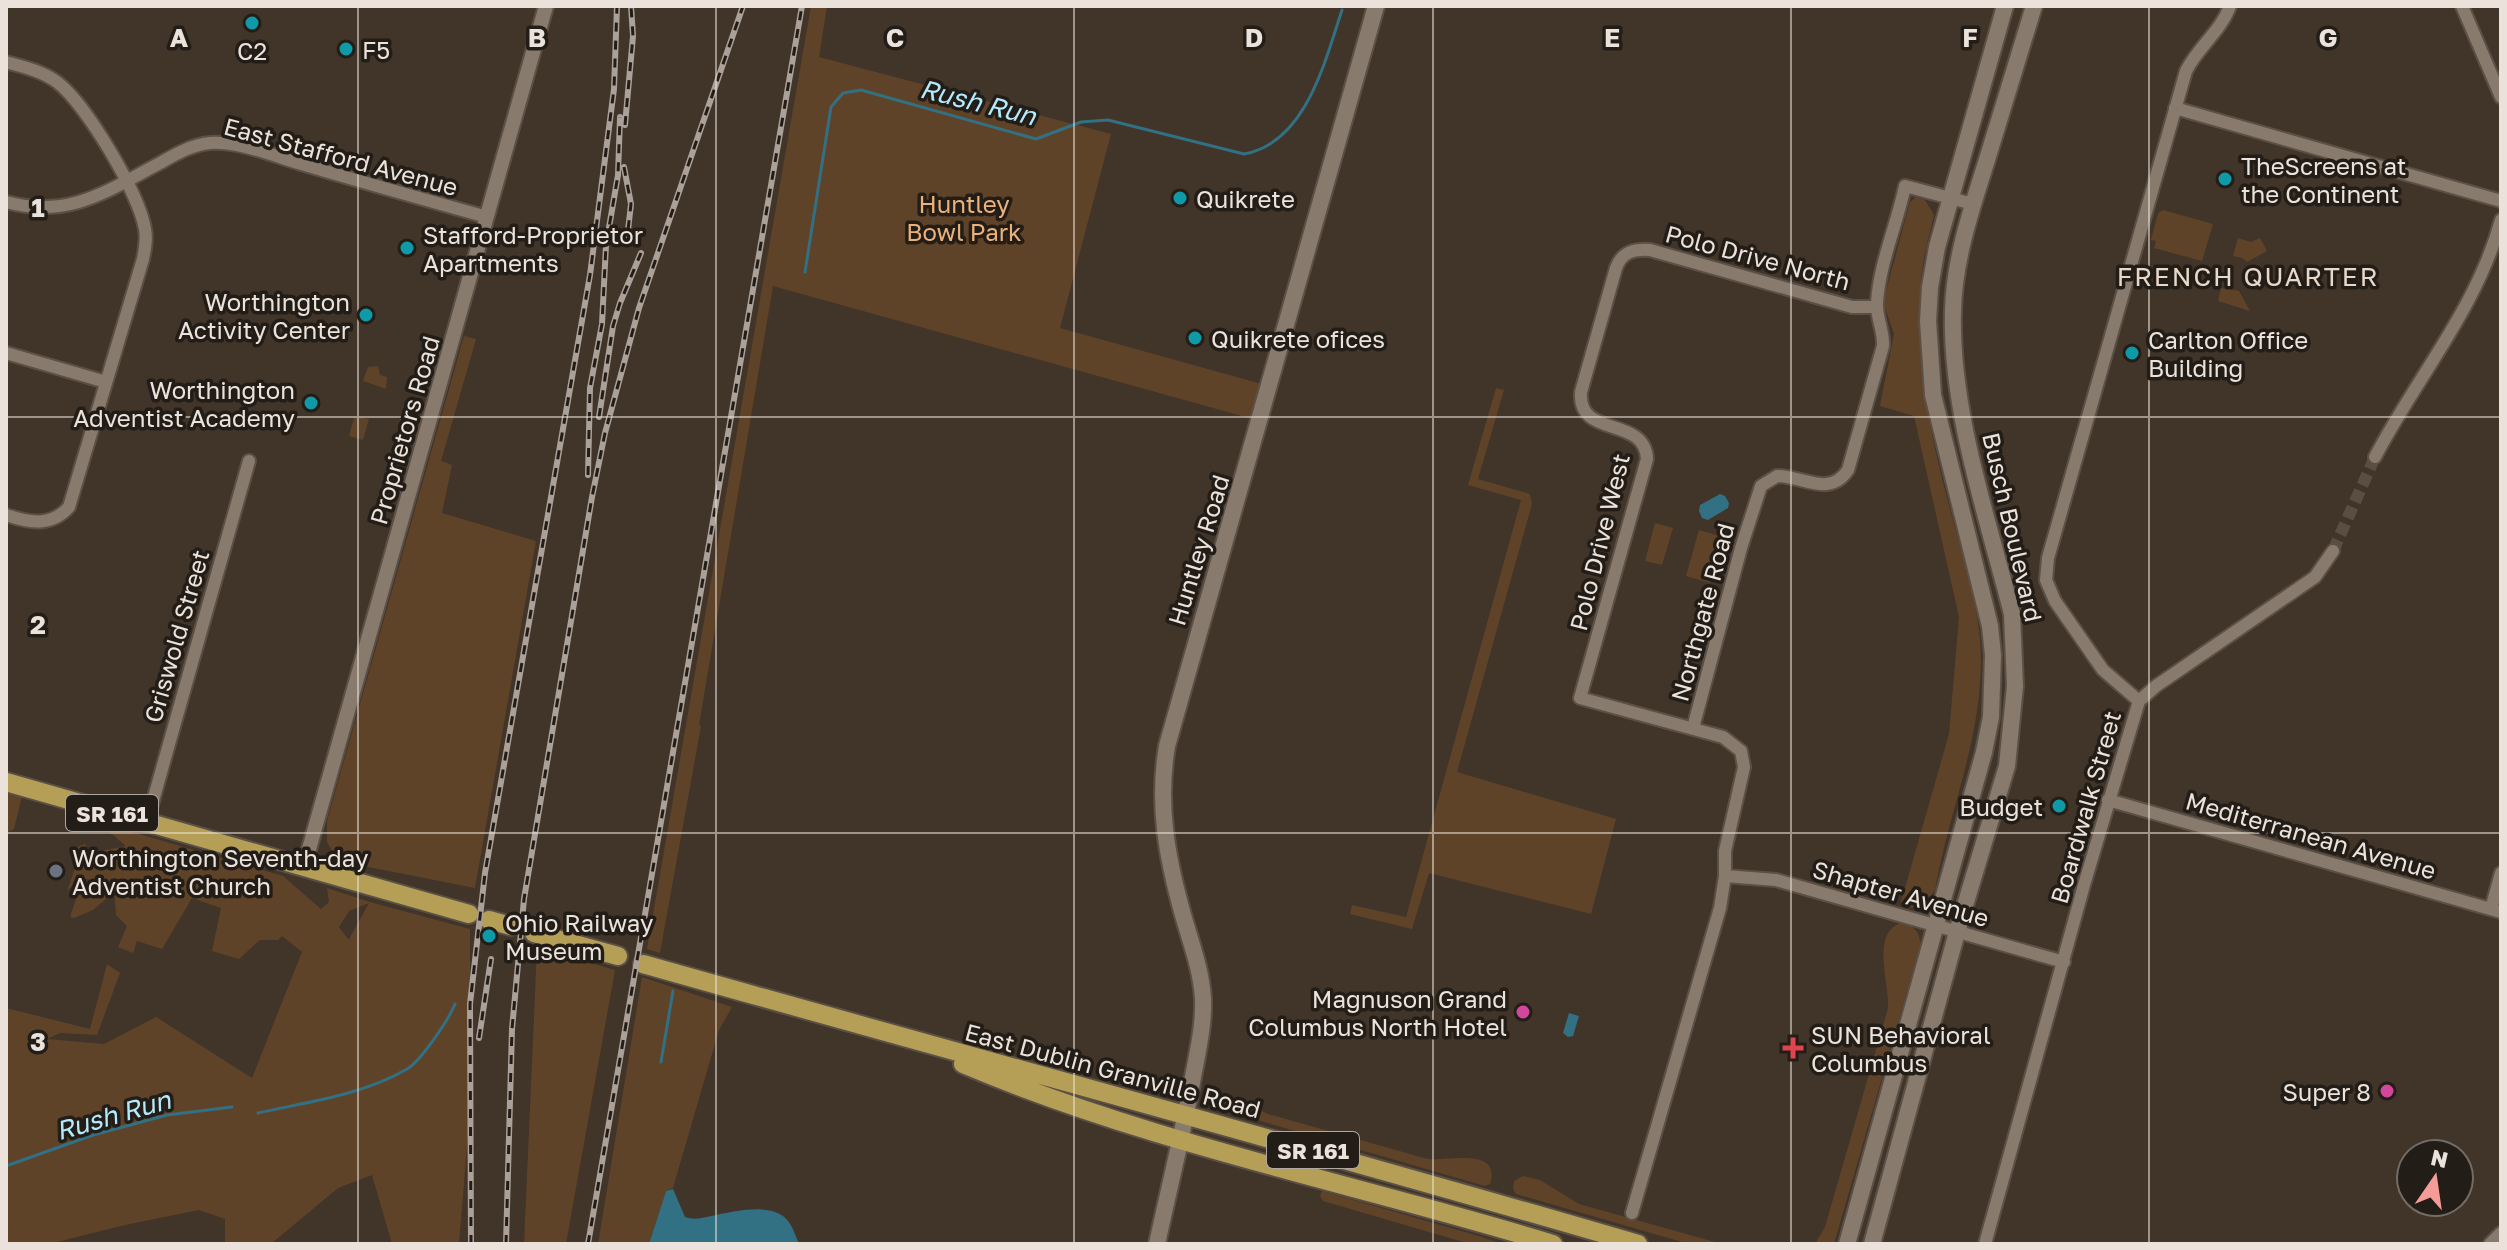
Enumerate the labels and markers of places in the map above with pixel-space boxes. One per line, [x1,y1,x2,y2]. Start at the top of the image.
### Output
marker: C2 [243,14,261,32]
place label: F5 [362,35,390,64]
place label: C2 [237,36,267,65]
marker: F5 [337,40,355,58]
place label: TheScreens at the Continent [2241,151,2406,208]
marker: TheScreens at the Continent [2216,170,2234,188]
place label: Quikrete [1196,184,1295,213]
marker: Quikrete [1171,189,1189,207]
place label: Stafford-Proprietor Apartments [423,220,643,277]
marker: Stafford-Proprietor Apartments [398,239,416,257]
place label: Worthington Activity Center [178,287,350,344]
marker: Worthington Activity Center [357,306,375,324]
place label: Quikrete ofices [1211,324,1385,353]
place label: Carlton Office Building [2148,325,2308,382]
marker: Quikrete ofices [1186,329,1204,347]
marker: Carlton Office Building [2123,344,2141,362]
place label: Worthington Adventist Academy [73,375,295,432]
marker: Worthington Adventist Academy [302,394,320,412]
place label: Budget [1959,792,2043,821]
marker: Budget [2050,797,2068,815]
place label: Worthington Seventh-day Adventist Church [72,843,368,900]
marker: Worthington Seventh-day Adventist Church [47,862,65,880]
place label: Ohio Railway Museum [505,908,653,965]
marker: Ohio Railway Museum [480,927,498,945]
place label: Magnuson Grand Columbus North Hotel [1248,984,1507,1041]
marker: Magnuson Grand Columbus North Hotel [1514,1003,1532,1021]
place label: SUN Behavioral Columbus [1811,1020,1991,1077]
marker: SUN Behavioral Columbus [1782,1037,1804,1059]
place label: Super 8 [2282,1077,2371,1106]
marker: Super 8 [2378,1082,2396,1100]

